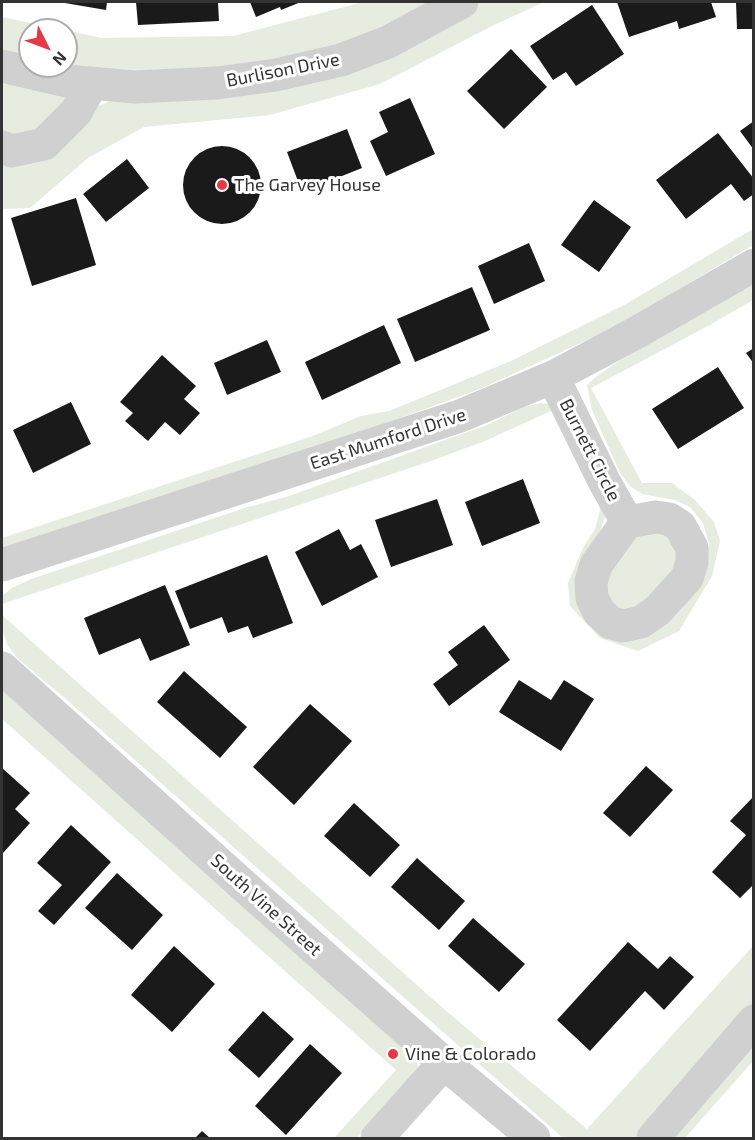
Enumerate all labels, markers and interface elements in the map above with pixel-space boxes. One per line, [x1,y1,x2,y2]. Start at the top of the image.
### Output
north arrow [18,18,78,78]
text: N [49,48,71,70]
street label: Burlison Drive [224,48,342,92]
place label: The Garvey House [234,174,381,196]
marker: The Garvey House [215,178,229,192]
street label: Burnett Circle [555,395,625,505]
street label: East Mumford Drive [307,404,469,474]
street label: South Vine Street [206,850,326,960]
place label: Vine & Colorado [405,1043,536,1065]
marker: Vine & Colorado [386,1047,400,1061]

